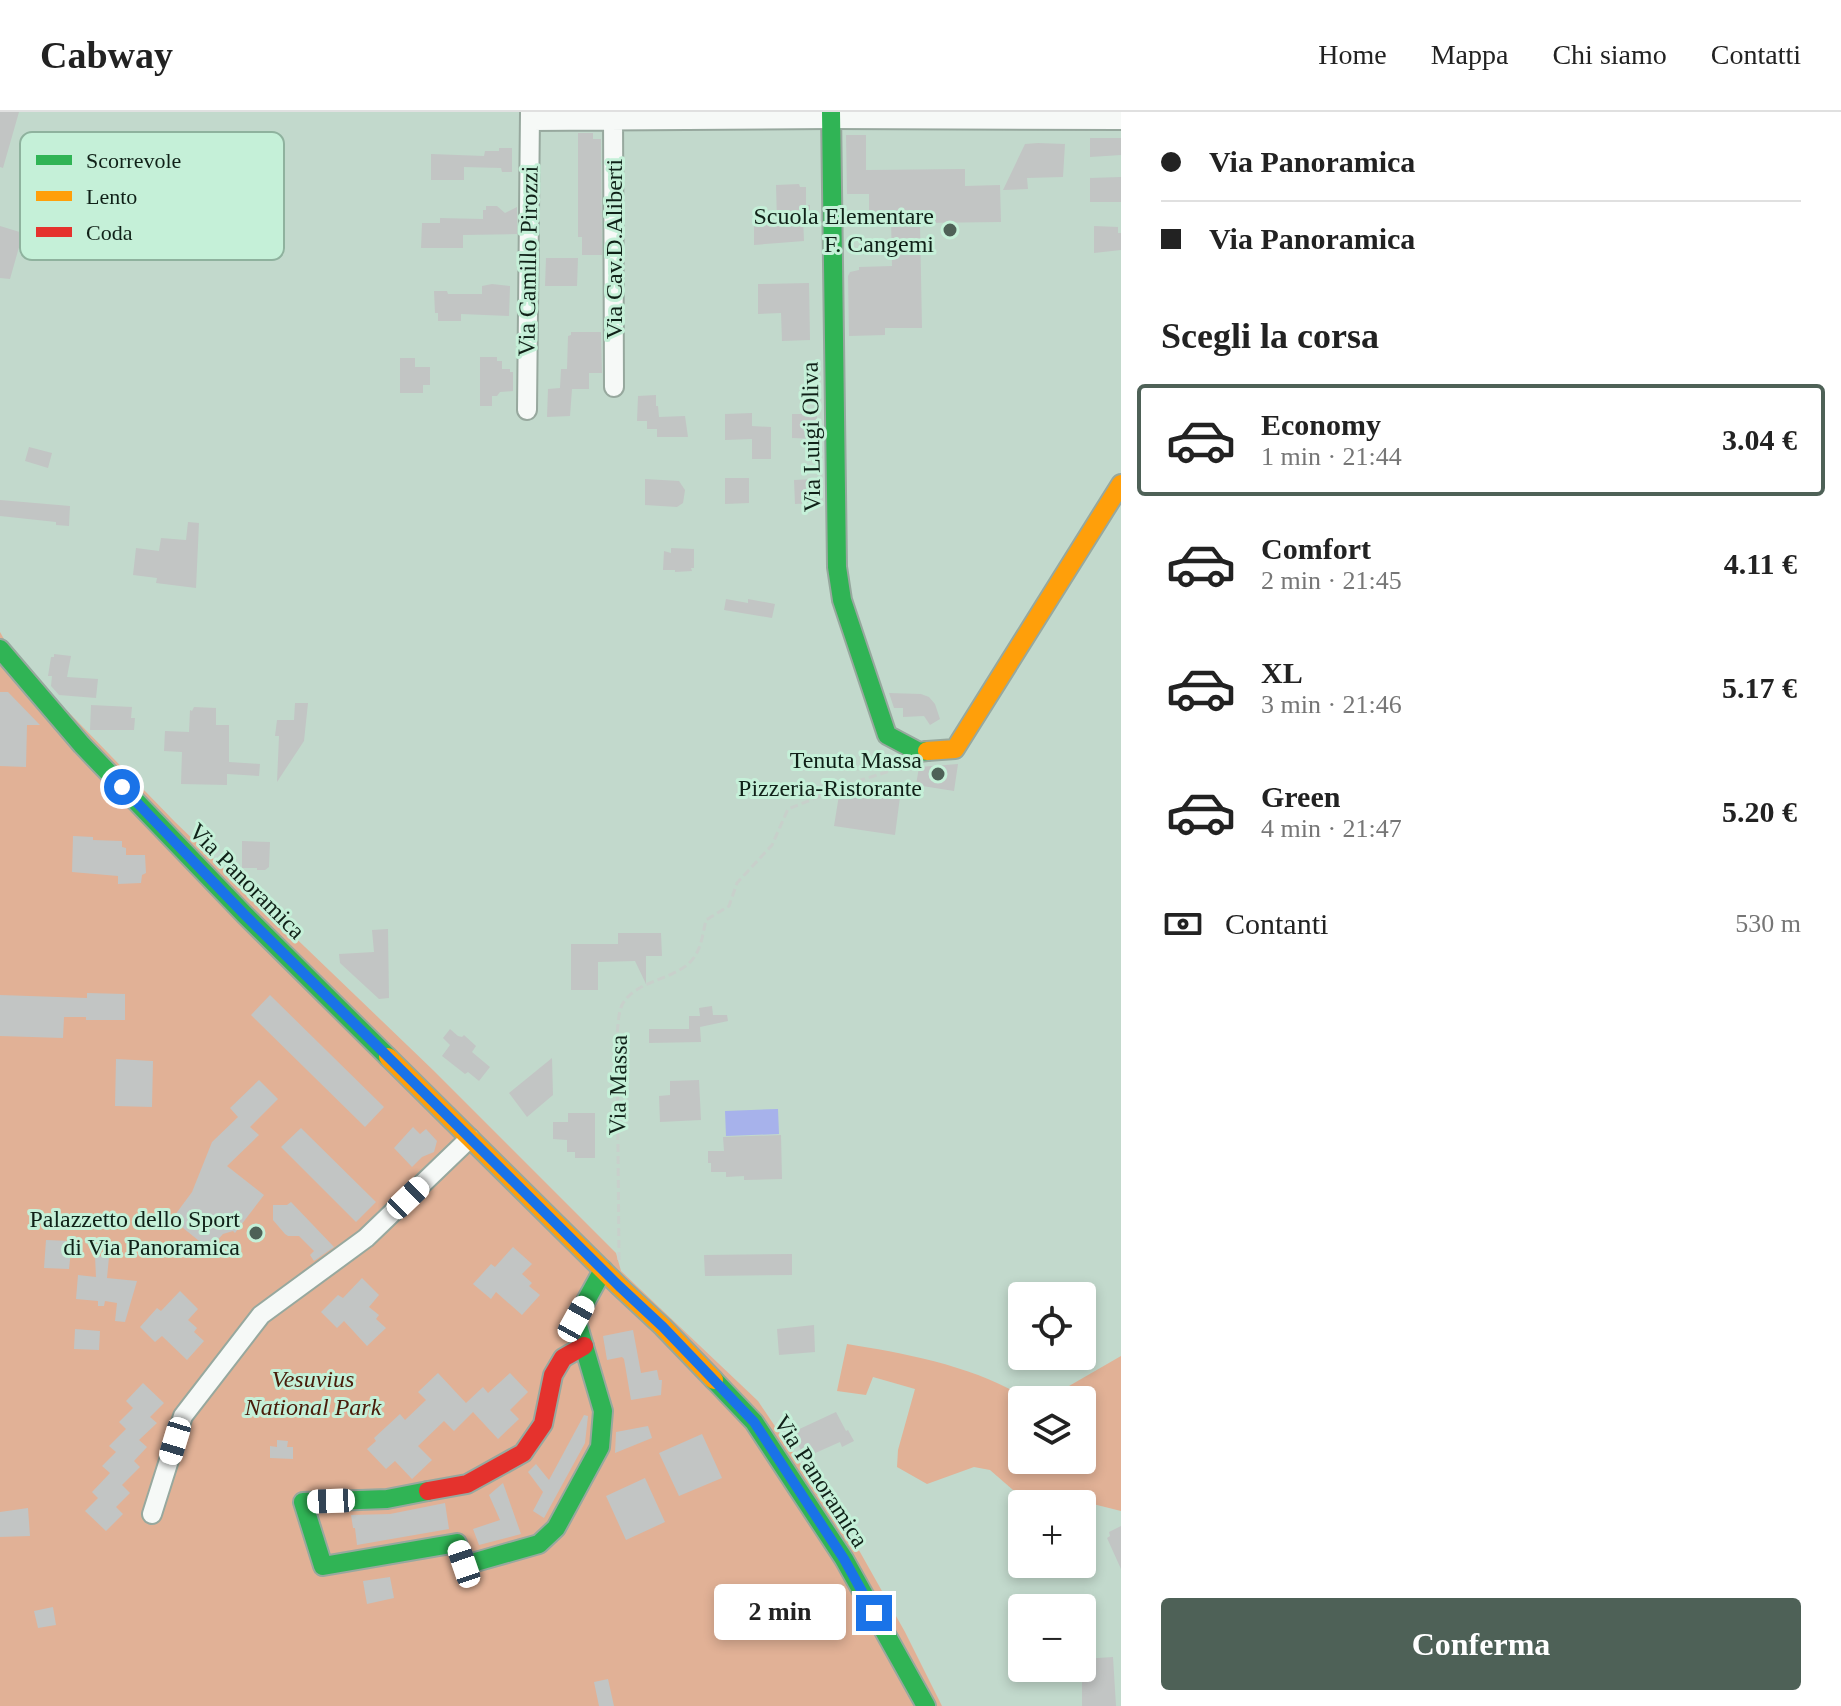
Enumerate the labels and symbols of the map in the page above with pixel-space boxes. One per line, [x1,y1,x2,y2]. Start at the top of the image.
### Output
legend [20,132,284,260]
text: Scorrevole [86,148,181,173]
street label: Via Cav.D.Aliberti [601,159,627,339]
street label: Via Camillo Pirozzi [513,165,543,356]
text: Lento [86,184,137,209]
place label: Scuola Elementare F. Cangemi [753,203,934,257]
text: Coda [86,220,133,245]
marker: Scuola Elementare F. Cangemi [941,221,959,239]
street label: Via Luigi Oliva [797,361,825,512]
place label: Tenuta Massa Pizzeria-Ristorante [738,747,922,801]
marker: Tenuta Massa Pizzeria-Ristorante [929,765,947,783]
route start [104,769,140,805]
street label: Via Panoramica [184,818,310,944]
street label: Via Massa [604,1034,632,1135]
car [382,1173,434,1223]
place label: Palazzetto dello Sport di Via Panoramica [29,1206,240,1260]
marker: Palazzetto dello Sport di Via Panoramica [247,1224,265,1242]
car [554,1292,598,1346]
park label: Vesuvius National Park [244,1366,382,1420]
street label: Via Panoramica [769,1410,874,1552]
car [157,1415,193,1467]
car [307,1488,355,1514]
car [445,1537,483,1591]
callout: 2 min [714,1585,846,1641]
route end [856,1595,892,1631]

